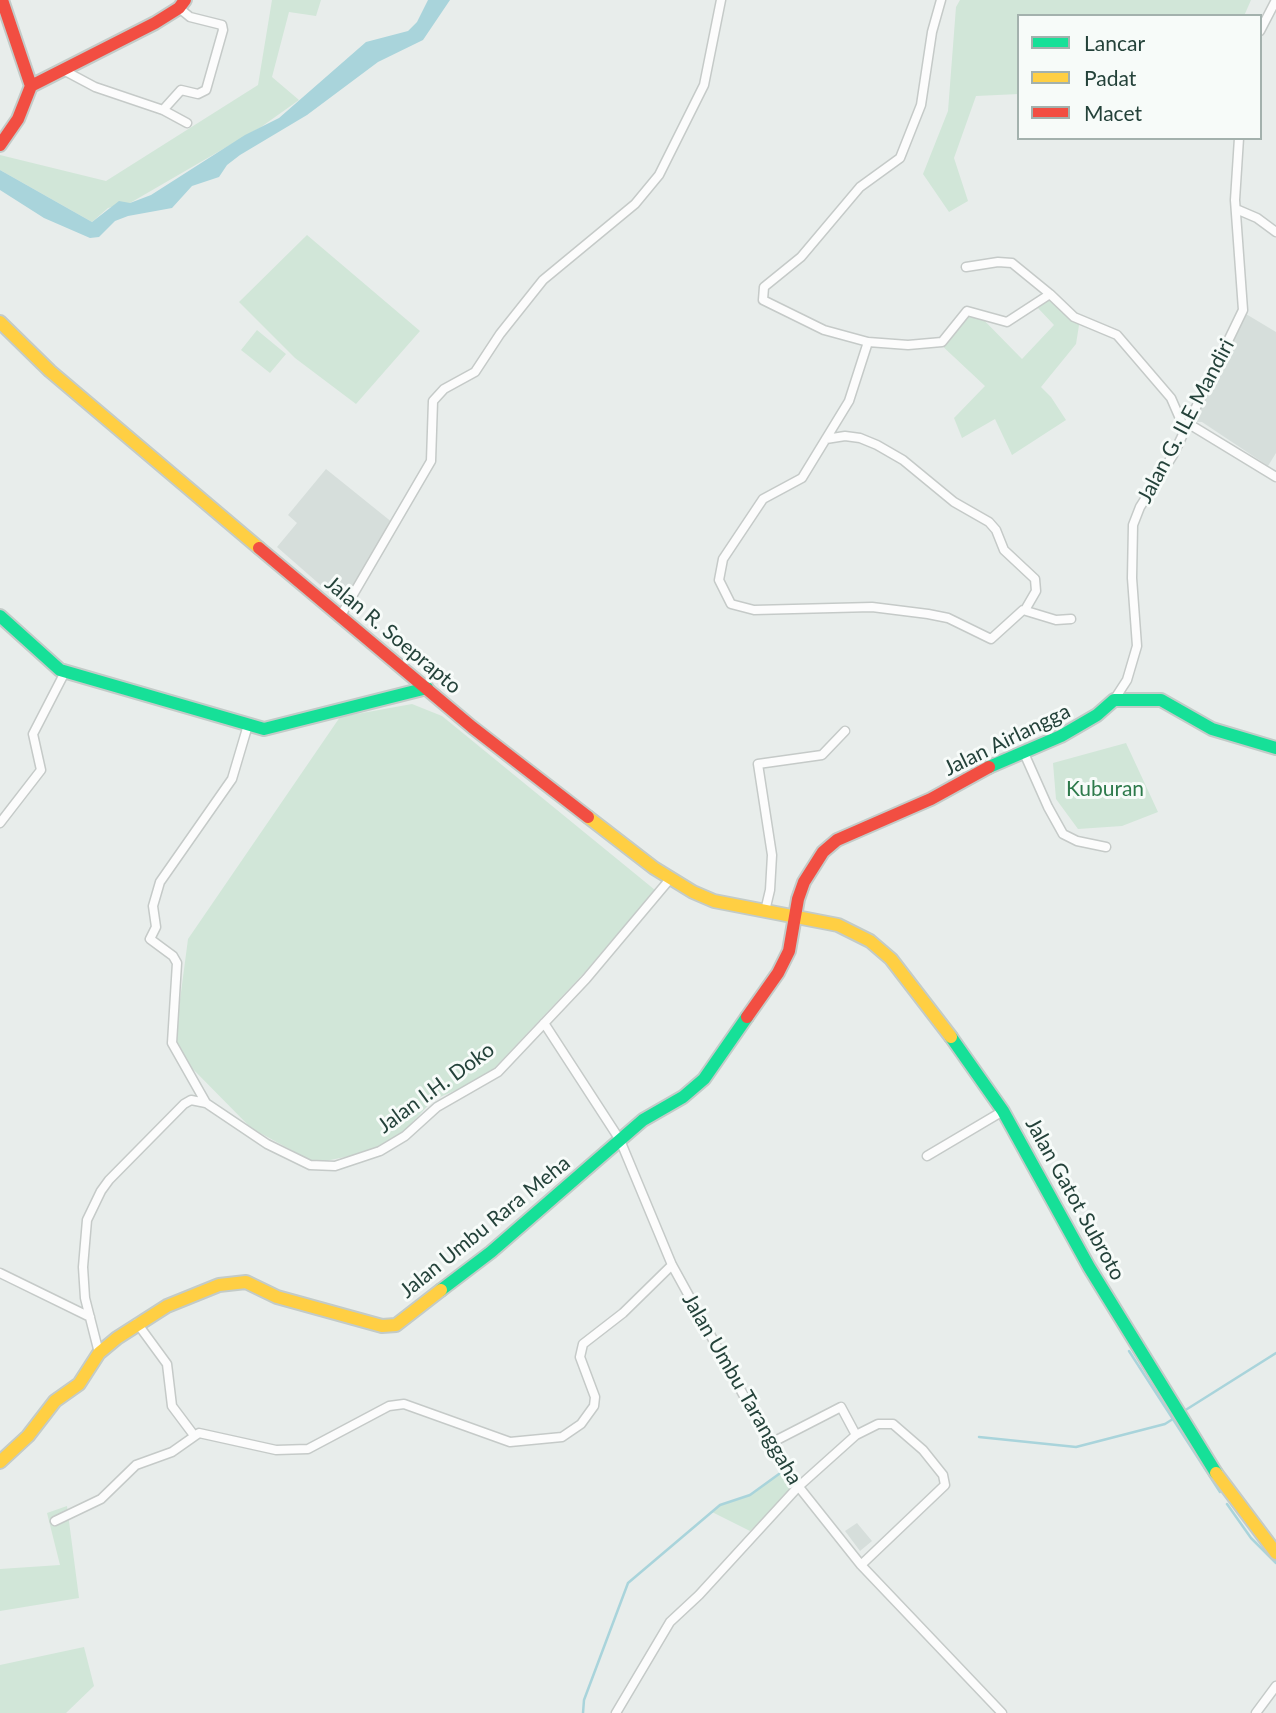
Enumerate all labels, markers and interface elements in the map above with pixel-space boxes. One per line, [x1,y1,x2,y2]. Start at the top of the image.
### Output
legend [1017,14,1262,140]
text: Lancar [1084,30,1145,55]
text: Padat [1084,65,1136,90]
text: Macet [1084,100,1142,125]
street label: Jalan G. ILE Mandiri [1132,335,1240,507]
street label: Jalan R. Soeprapto [320,571,466,699]
street label: Jalan Airlangga [940,699,1074,781]
park label: Kuburan [1066,776,1144,802]
street label: Jalan I.H. Doko [373,1037,499,1139]
street label: Jalan Gatot Subroto [1020,1113,1130,1285]
street label: Jalan Umbu Rara Meha [395,1151,575,1303]
street label: Jalan Umbu Taranggaha [677,1289,807,1489]

